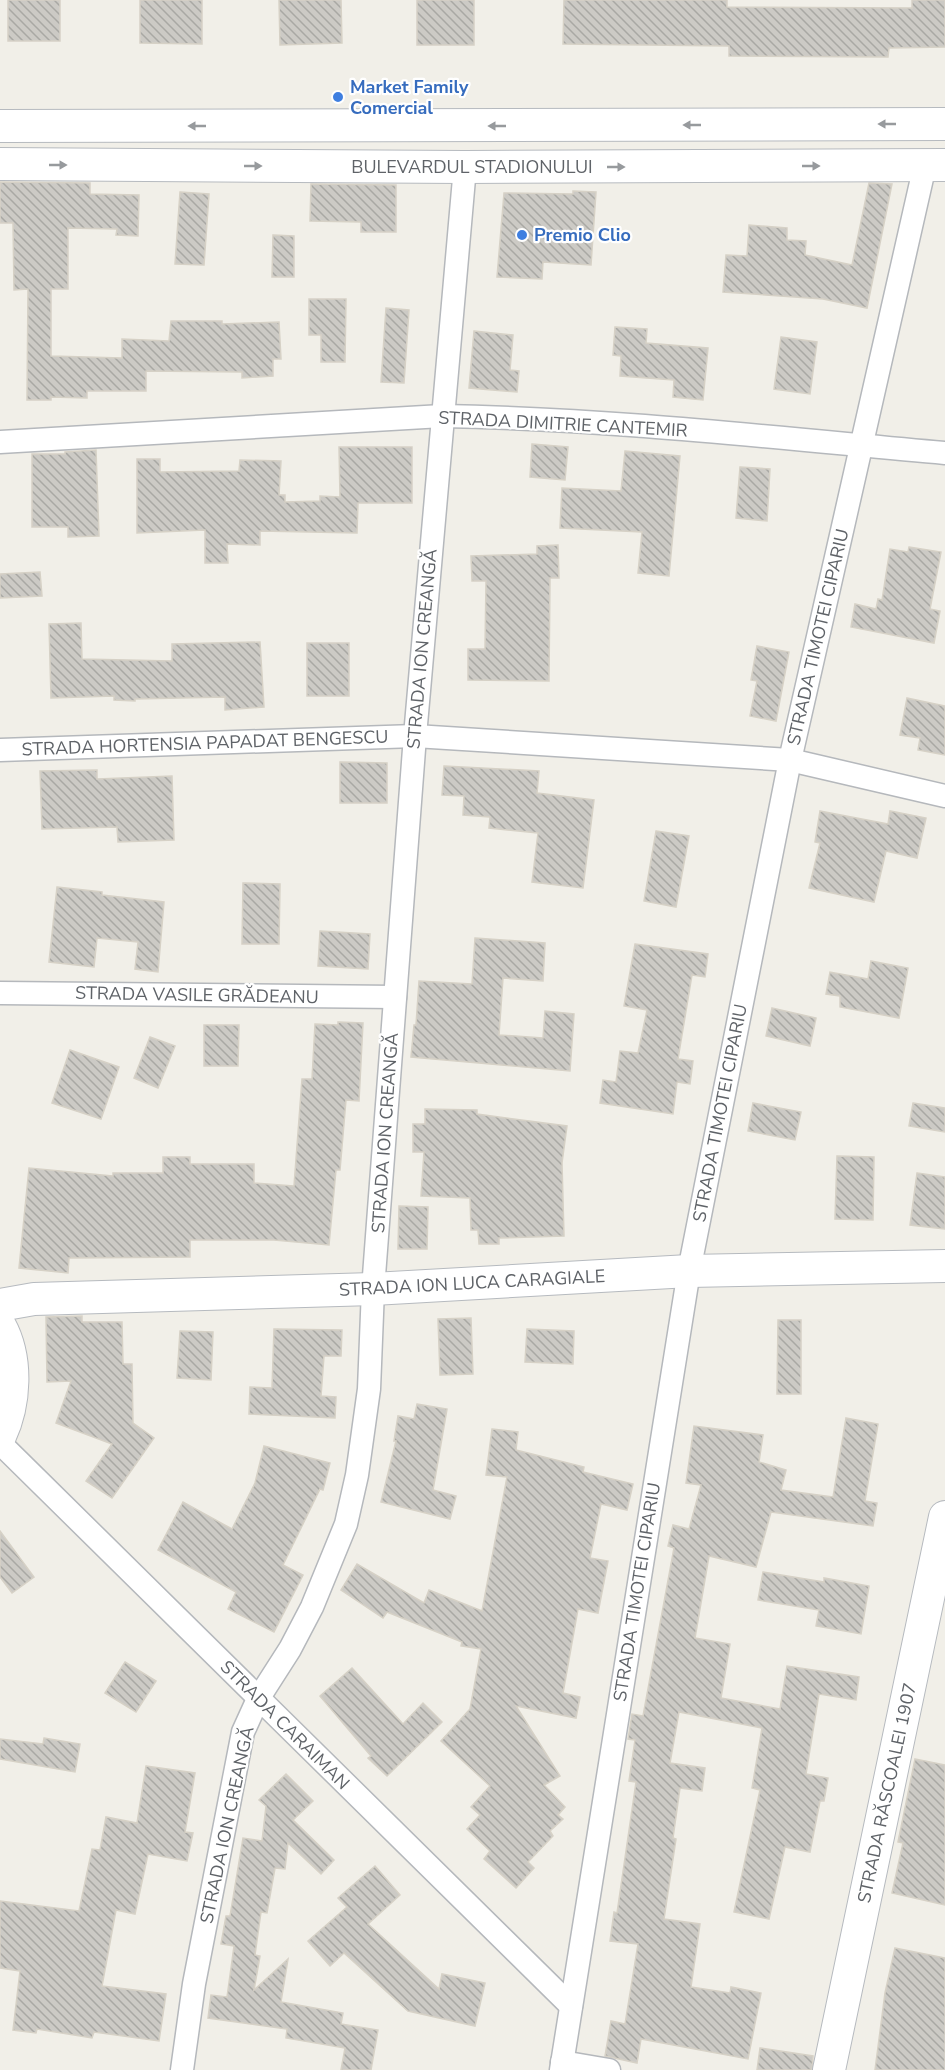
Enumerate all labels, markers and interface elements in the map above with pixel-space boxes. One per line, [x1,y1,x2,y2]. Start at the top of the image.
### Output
place label: Market Family Comercial [350,75,469,120]
marker: Market Family Comercial [331,90,345,104]
one-way arrow [877,119,896,129]
one-way arrow [682,120,701,130]
one-way arrow [187,121,206,131]
one-way arrow [487,121,506,131]
street label: BULEVARDUL STADIONULUI [351,155,593,179]
one-way arrow [49,160,68,169]
one-way arrow [244,161,263,171]
one-way arrow [802,161,821,171]
one-way arrow [607,162,626,172]
place label: Premio Clio [534,223,631,247]
marker: Premio Clio [515,228,529,242]
street label: STRADA DIMITRIE CANTEMIR [438,405,688,443]
street label: STRADA TIMOTEI CIPARIU [781,526,855,748]
street label: STRADA ION CREANGĂ [401,548,443,750]
street label: STRADA HORTENSIA PAPADAT BENGESCU [21,725,389,761]
street label: STRADA VASILE GRĂDEANU [75,981,319,1009]
street label: STRADA TIMOTEI CIPARIU [687,1002,753,1224]
street label: STRADA ION CREANGĂ [366,1032,404,1234]
street label: STRADA ION LUCA CARAGIALE [338,1264,606,1302]
street label: STRADA TIMOTEI CIPARIU [608,1481,666,1703]
street label: STRADA CARAIMAN [215,1655,355,1795]
street label: STRADA RĂSCOALEI 1907 [852,1681,922,1905]
street label: STRADA ION CREANGĂ [194,1724,260,1926]

